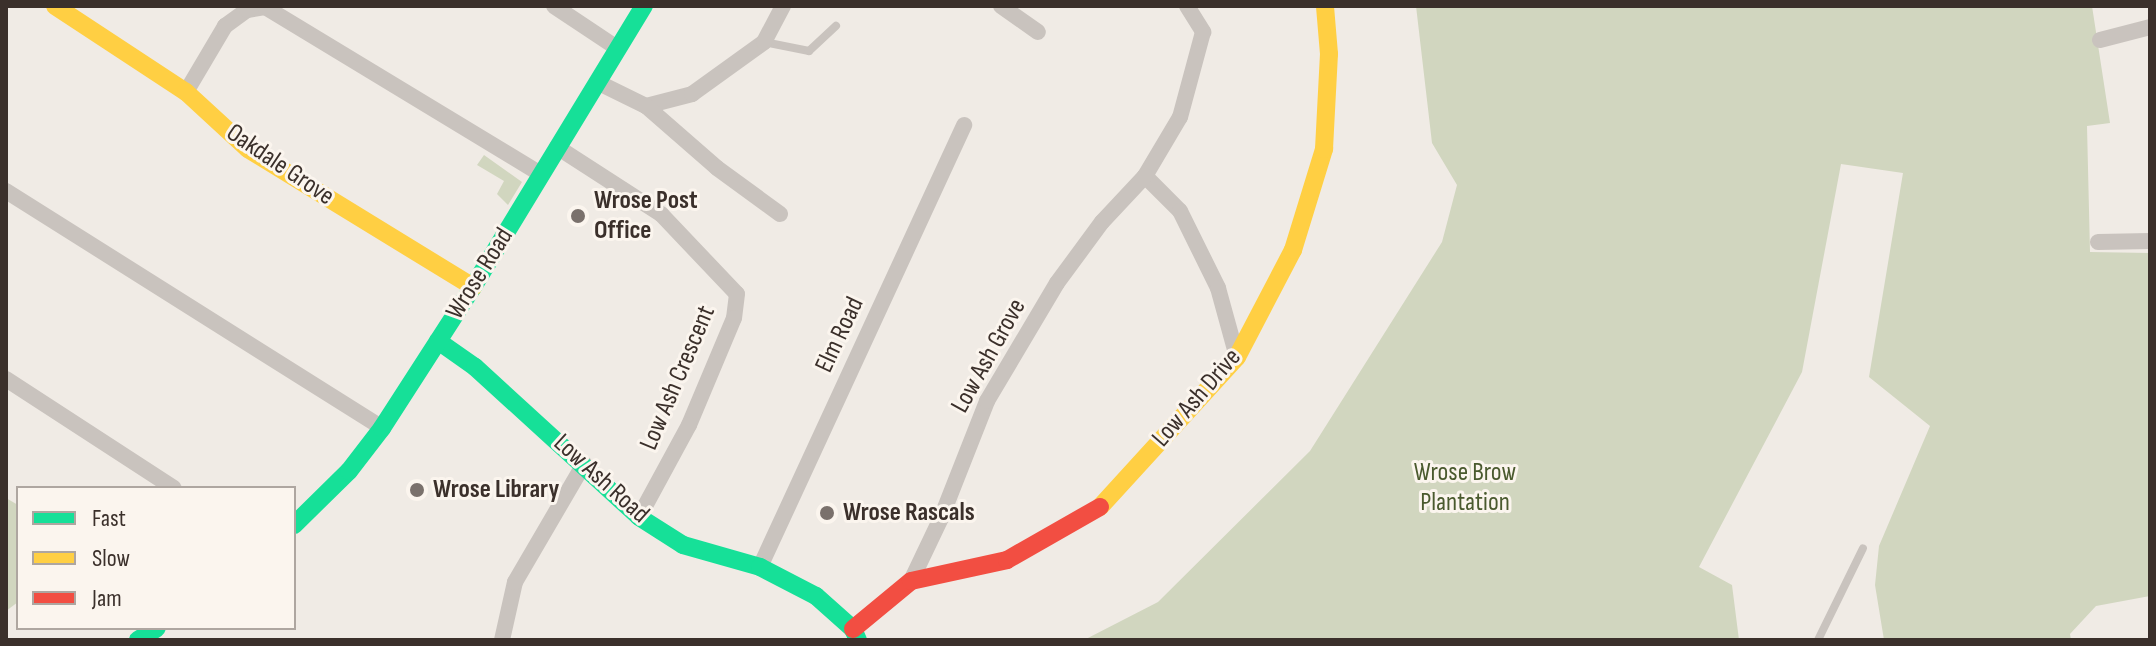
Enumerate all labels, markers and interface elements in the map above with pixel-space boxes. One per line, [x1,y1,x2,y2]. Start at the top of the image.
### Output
street label: Oakdale Grove [220,118,340,212]
place label: Wrose Post Office [594,185,698,246]
marker: Wrose Post Office [569,207,587,225]
street label: Wrose Road [440,223,520,325]
street label: Elm Road [809,292,871,378]
street label: Low Ash Grove [945,294,1033,418]
street label: Low Ash Crescent [634,301,722,455]
street label: Low Ash Drive [1146,343,1248,453]
street label: Low Ash Road [547,428,655,530]
park label: Wrose Brow Plantation [1414,457,1516,518]
place label: Wrose Library [433,474,559,506]
marker: Wrose Library [408,481,426,499]
legend [16,486,296,630]
place label: Wrose Rascals [843,497,975,529]
text: Fast [92,504,126,533]
marker: Wrose Rascals [818,504,836,522]
text: Slow [92,544,130,573]
text: Jam [92,584,122,613]

